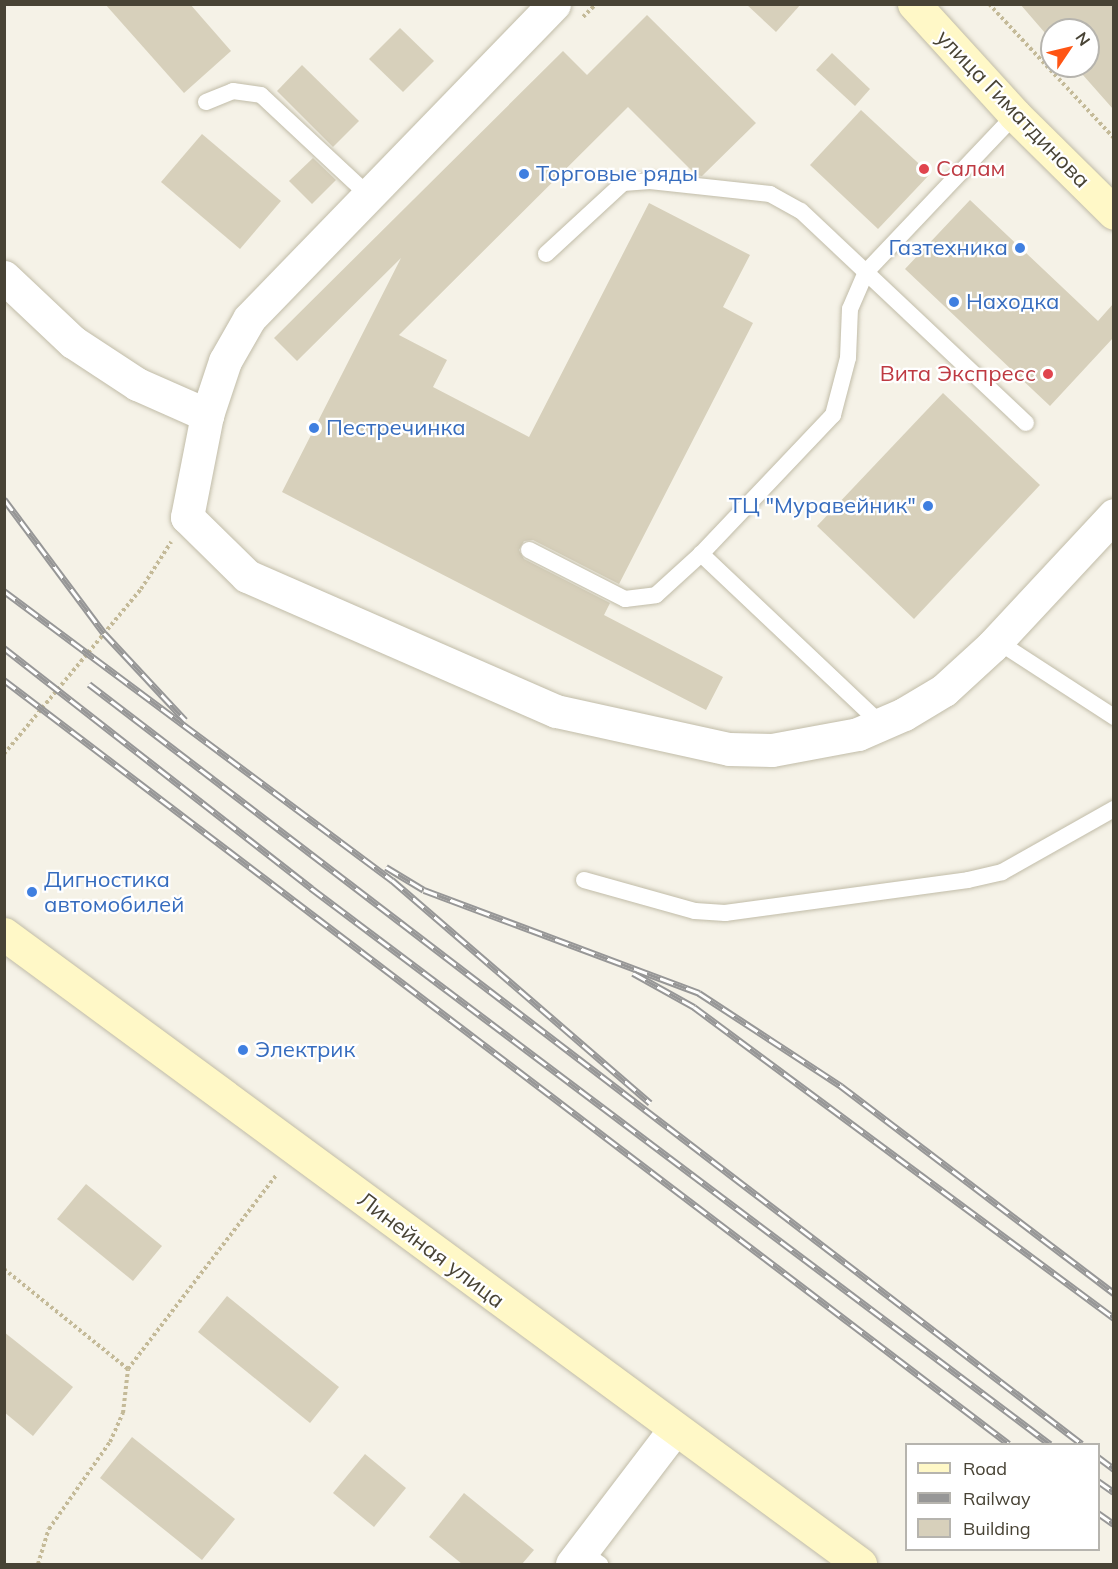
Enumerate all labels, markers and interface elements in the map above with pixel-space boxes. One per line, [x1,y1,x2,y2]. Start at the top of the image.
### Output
north arrow [1040,18,1100,78]
street label: улица Гиматдинова [931,24,1095,194]
text: N [1071,28,1095,50]
place label: Салам [936,156,1005,182]
place label: Торговые ряды [536,161,698,187]
marker: Салам [917,162,931,176]
marker: Торговые ряды [517,167,531,181]
place label: Газтехника [889,235,1008,261]
marker: Газтехника [1013,241,1027,255]
place label: Находка [966,289,1059,315]
marker: Находка [947,295,961,309]
place label: Вита Экспресс [880,361,1036,387]
marker: Вита Экспресс [1041,367,1055,381]
place label: Пестречинка [326,415,466,441]
marker: Пестречинка [307,421,321,435]
place label: ТЦ "Муравейник" [729,493,916,519]
marker: ТЦ "Муравейник" [921,499,935,513]
place label: Дигностика автомобилей [44,866,184,918]
marker: Дигностика автомобилей [25,885,39,899]
place label: Электрик [255,1037,355,1063]
marker: Электрик [236,1043,250,1057]
street label: Линейная улица [352,1186,510,1314]
legend [905,1443,1100,1551]
text: Road [963,1457,1007,1480]
text: Railway [963,1487,1031,1510]
text: Building [963,1517,1031,1540]

